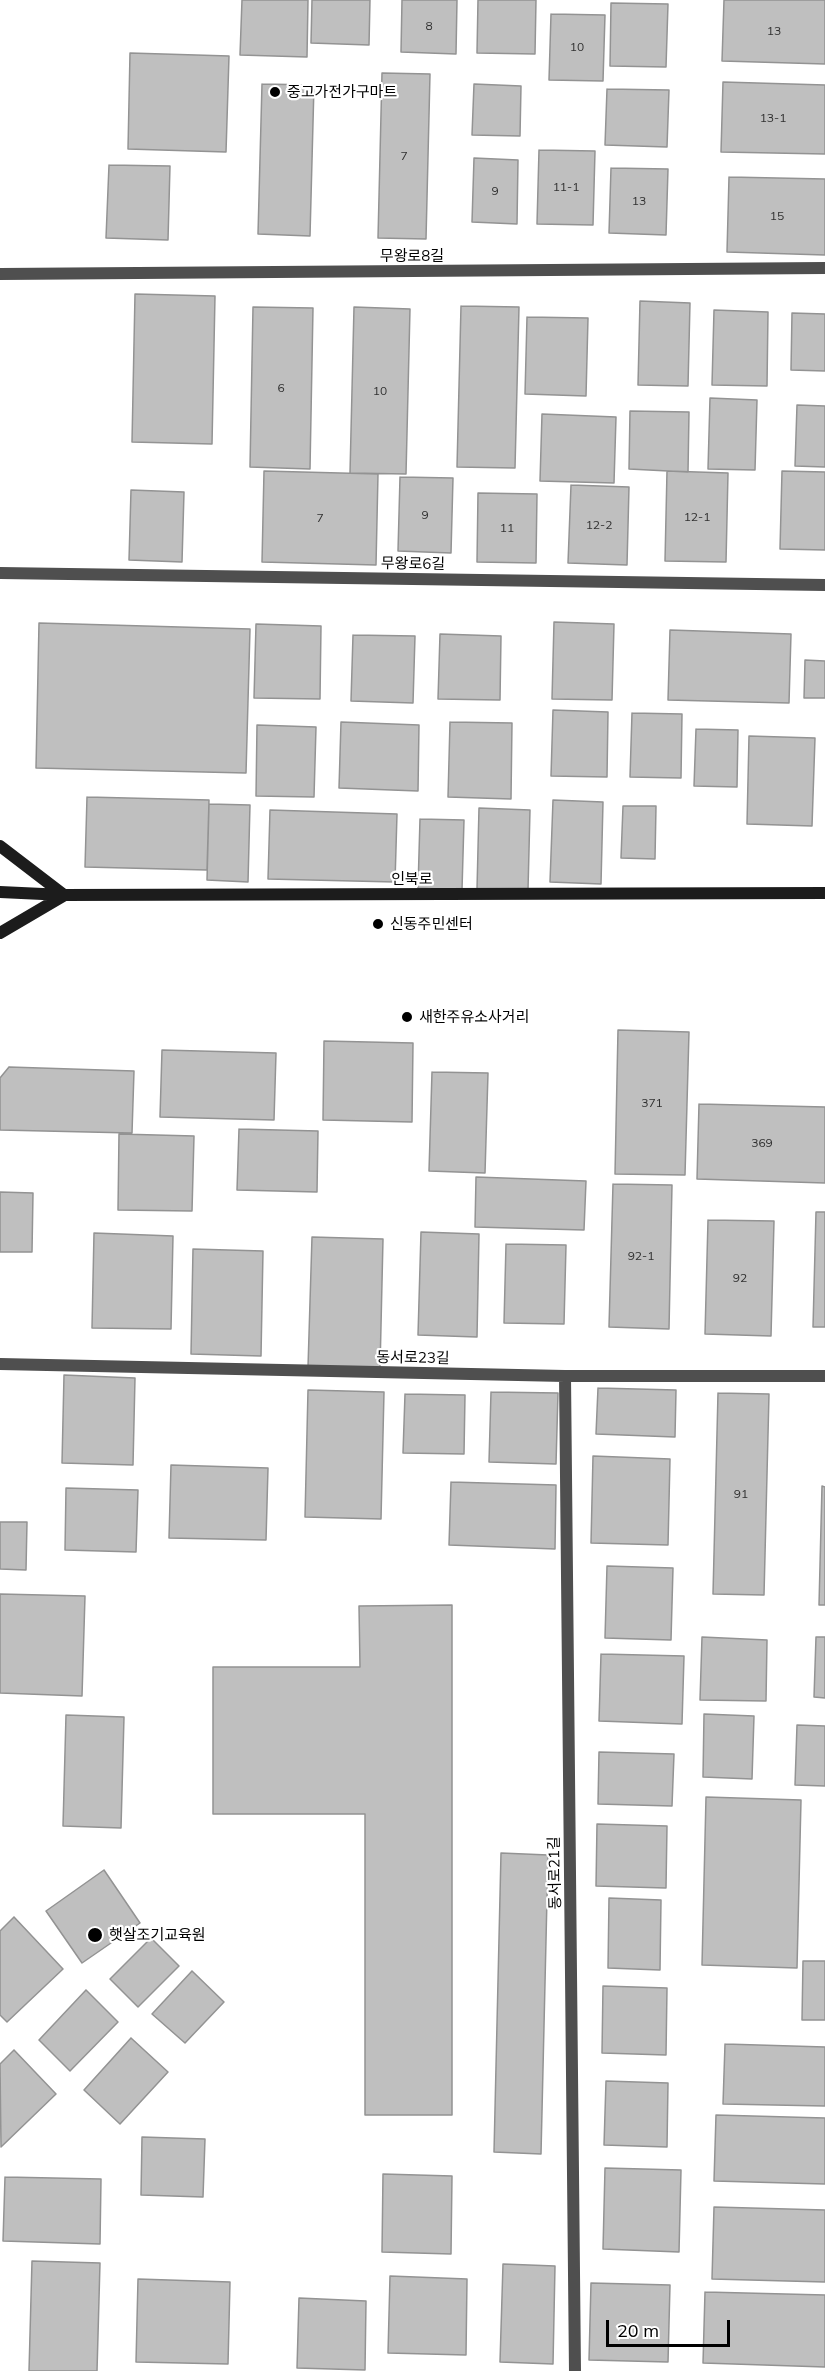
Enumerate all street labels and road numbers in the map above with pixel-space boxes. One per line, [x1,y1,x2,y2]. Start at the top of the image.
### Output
street label: 무왕로8길 [380,247,444,265]
street label: 무왕로6길 [381,554,445,574]
street label: 인북로 [391,870,433,888]
street label: 동서로23길 [376,1348,450,1368]
street label: 동서로21길 [545,1836,565,1910]

